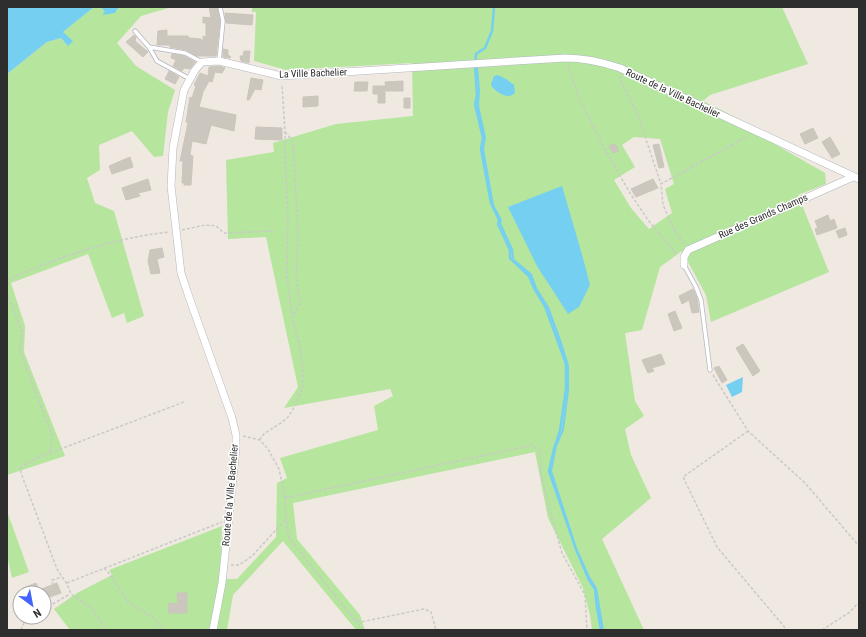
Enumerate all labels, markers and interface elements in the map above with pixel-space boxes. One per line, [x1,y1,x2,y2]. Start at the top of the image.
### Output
street label: La Ville Bachelier [279,66,347,80]
street label: Route de la Ville Bachelier [624,66,722,120]
street label: Rue des Grands Champs [717,191,810,241]
street label: Route de la Ville Bachelier [220,443,240,547]
north arrow [12,585,52,625]
text: N [31,606,43,620]

